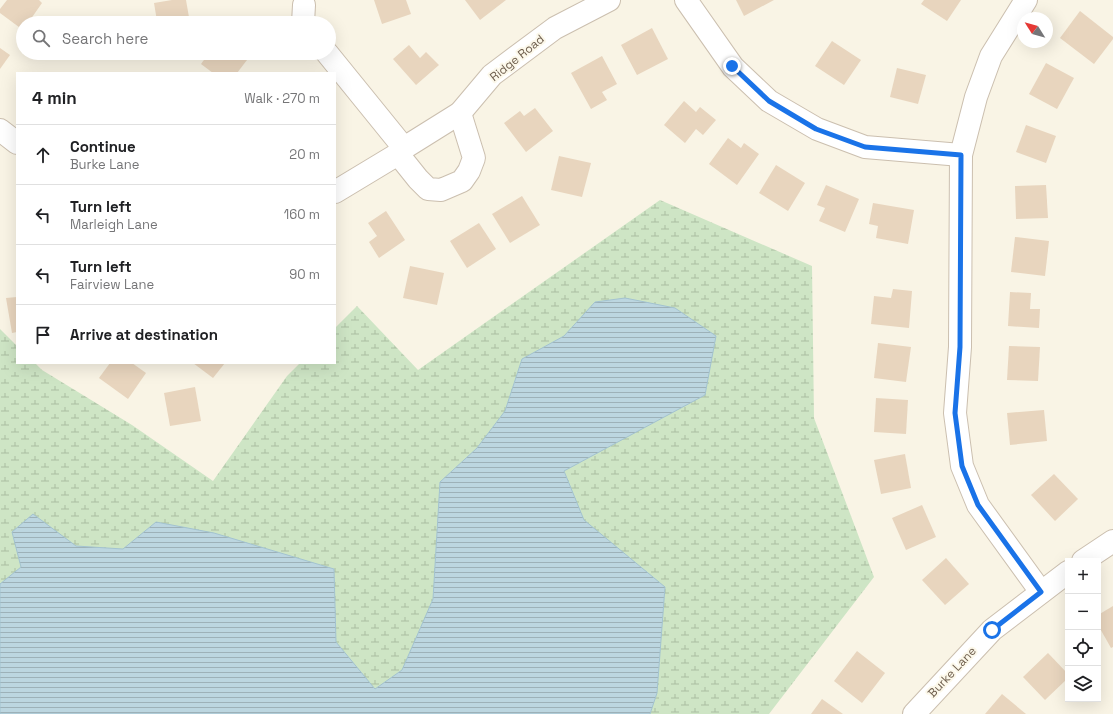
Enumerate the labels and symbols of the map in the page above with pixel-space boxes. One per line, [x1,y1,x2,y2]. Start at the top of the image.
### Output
north arrow [1017,12,1053,48]
street label: Ridge Road [486,31,548,85]
route end [723,57,741,75]
route start [983,621,1001,639]
street label: Burke Lane [924,643,980,701]

